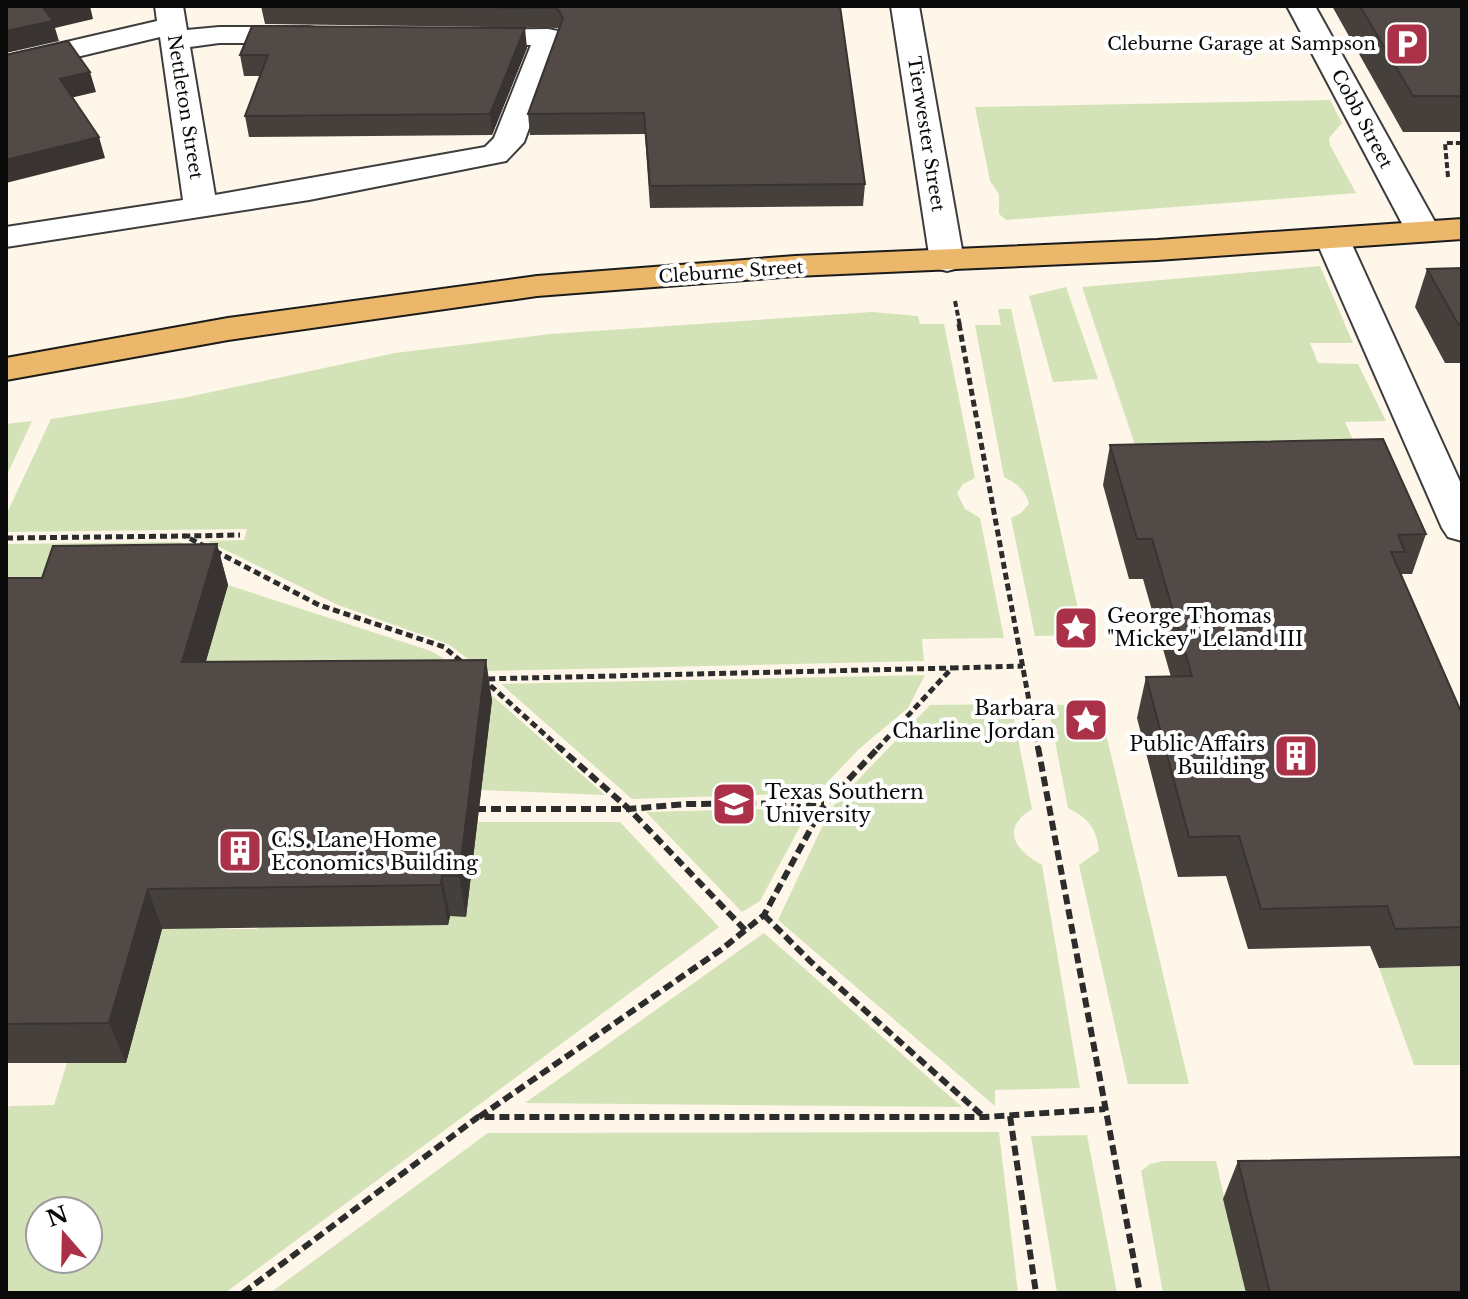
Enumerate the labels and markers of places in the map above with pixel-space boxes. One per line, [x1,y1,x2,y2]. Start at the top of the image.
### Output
parking icon: Cleburne Garage at Sampson [1383,20,1431,68]
place label: Cleburne Garage at Sampson [1107,33,1376,55]
place icon: George Thomas "Mickey" Leland III [1052,604,1100,652]
place label: George Thomas "Mickey" Leland III [1107,604,1303,651]
place label: Barbara Charline Jordan [892,696,1056,743]
place icon: Barbara Charline Jordan [1062,696,1110,744]
place label: Public Affairs Building [1129,732,1266,779]
building icon: Public Affairs Building [1272,732,1320,780]
school or university icon: Texas Southern University [710,780,758,828]
place label: Texas Southern University [765,780,924,827]
building icon: C.S. Lane Home Economics Building [216,827,264,875]
place label: C.S. Lane Home Economics Building [271,828,479,875]

